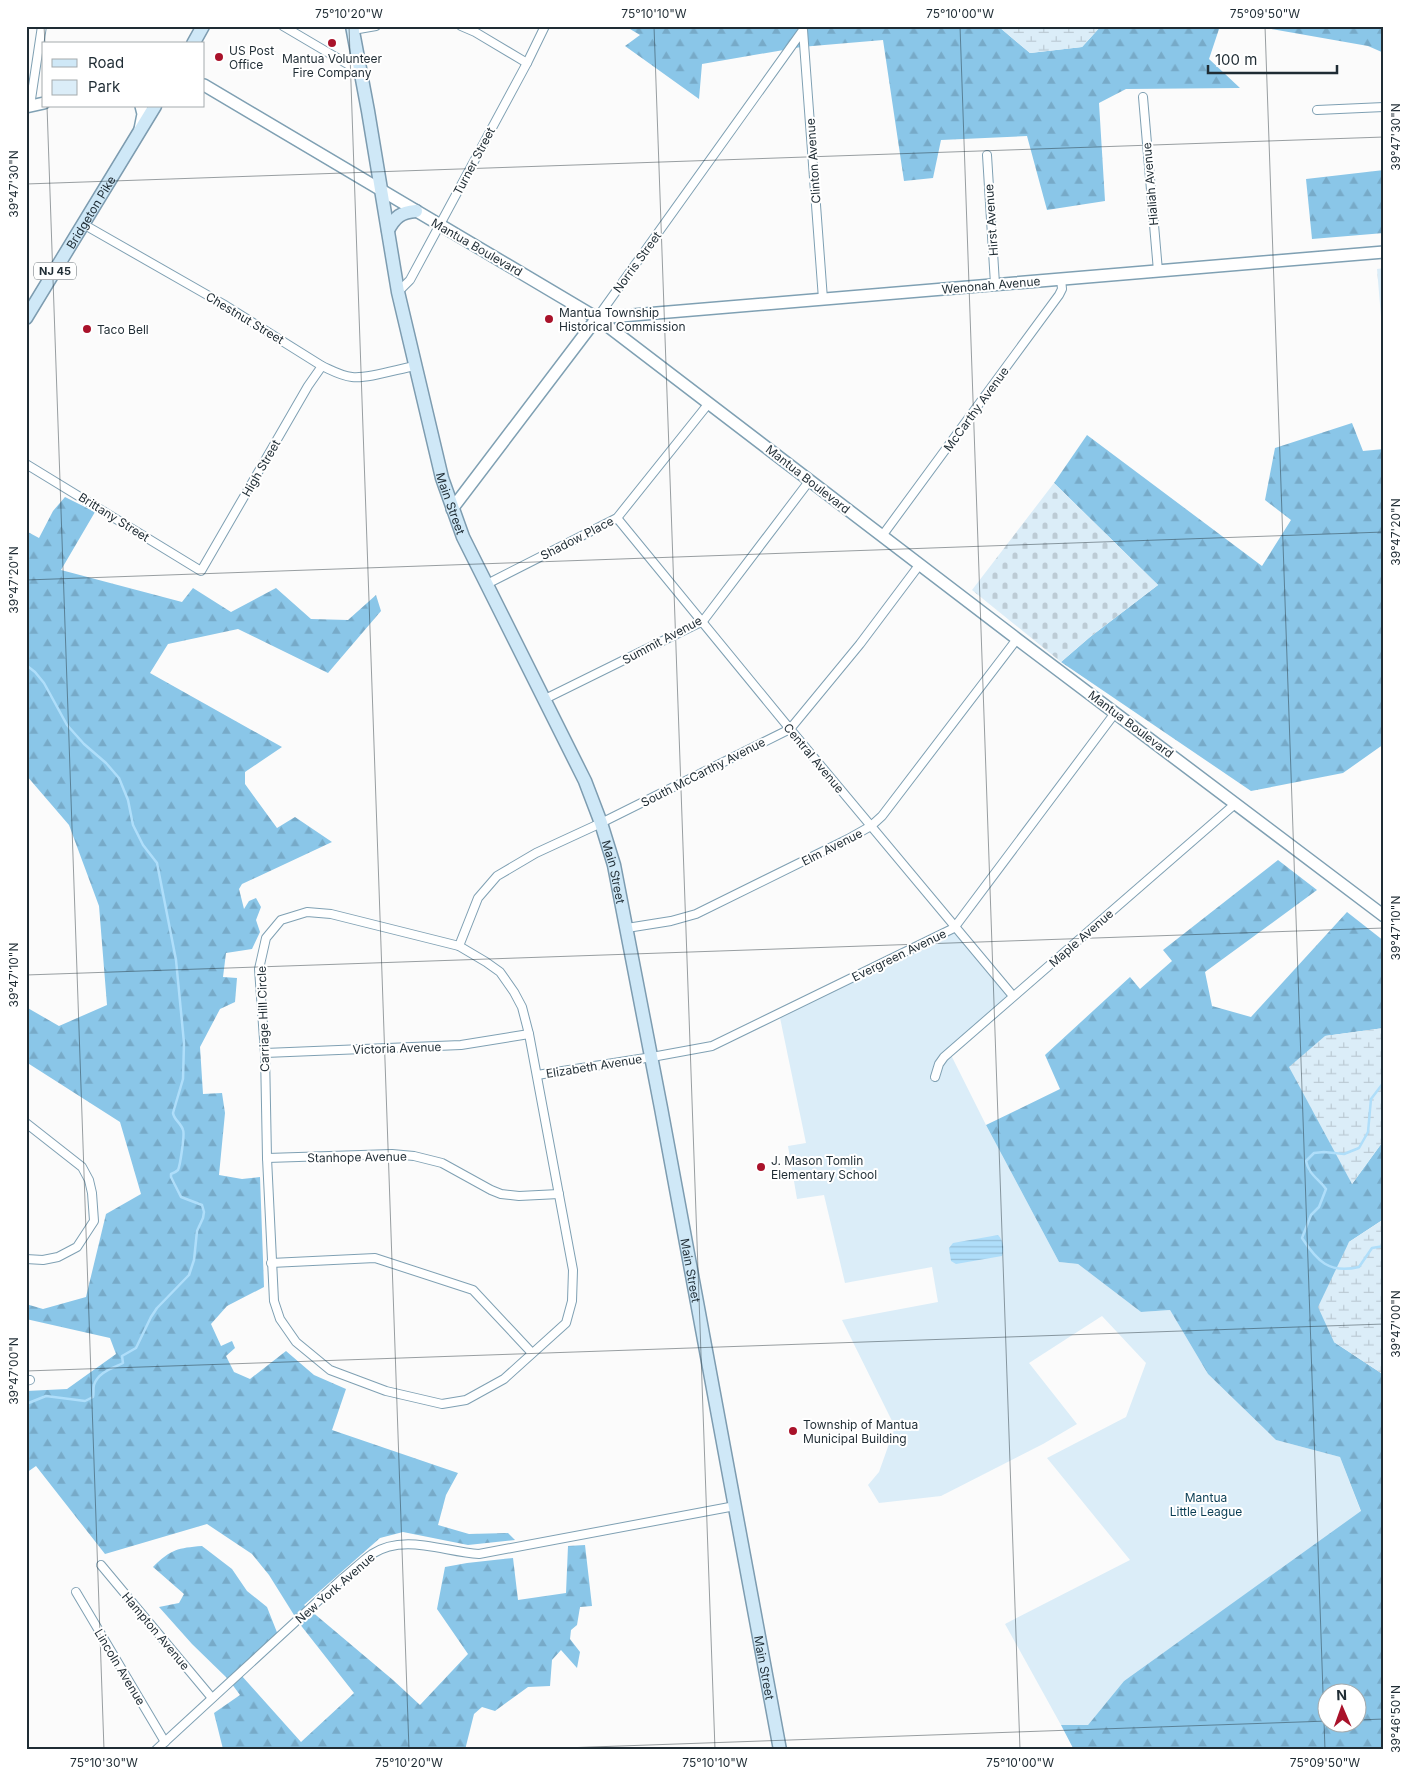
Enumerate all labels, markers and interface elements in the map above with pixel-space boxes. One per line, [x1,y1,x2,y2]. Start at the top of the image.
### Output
text: 75°10'20"W [315,6,383,21]
text: 75°10'10"W [621,6,687,21]
text: 75°10'00"W [926,6,994,21]
text: 75°09'50"W [1230,6,1300,21]
marker: Mantua Volunteer Fire Company [326,37,338,49]
legend [42,42,205,108]
scale bar [1208,42,1336,74]
place label: US Post Office [229,43,274,72]
text: 100 m [1215,50,1257,69]
marker: US Post Office [213,51,225,63]
place label: Mantua Volunteer Fire Company [282,51,383,80]
text: Road [88,53,124,72]
text: Park [88,77,121,96]
text: 39°47'30"N [1388,103,1403,171]
street label: Clinton Avenue [803,118,823,204]
street label: Turner Street [450,125,498,197]
street label: Hialiah Avenue [1139,142,1161,226]
text: 39°47'30"N [6,150,21,218]
street label: Bridgeton Pike [63,173,118,251]
street label: Hirst Avenue [981,183,1001,257]
street label: Mantua Boulevard [429,215,525,279]
street label: Norris Street [610,228,664,296]
road number: NJ 45 [34,262,76,280]
street label: Wenonah Avenue [941,273,1041,297]
street label: Chestnut Street [203,289,287,347]
place label: Mantua Township Historical Commission [559,305,686,334]
marker: Mantua Township Historical Commission [543,313,555,325]
place label: Taco Bell [97,322,149,337]
marker: Taco Bell [81,323,93,335]
street label: McCarthy Avenue [940,364,1012,454]
street label: High Street [239,437,283,499]
street label: Mantua Boulevard [763,441,853,517]
street label: Main Street [433,471,469,536]
street label: Brittany Street [76,489,152,545]
text: 39°47'20"N [1388,498,1403,566]
street label: Shadow Place [538,513,616,563]
text: 39°47'20"N [6,546,21,614]
street label: Summit Avenue [620,613,704,667]
street label: Mantua Boulevard [1085,687,1177,761]
street label: Central Avenue [780,720,848,796]
street label: South McCarthy Avenue [638,734,768,810]
street label: Elm Avenue [799,825,865,869]
street label: Main Street [599,838,629,905]
text: 39°47'10"N [1388,896,1403,961]
street label: Maple Avenue [1046,906,1116,970]
street label: Evergreen Avenue [849,926,949,984]
text: 39°47'10"N [6,943,21,1008]
street label: Carriage Hill Circle [254,966,272,1072]
street label: Victoria Avenue [352,1039,442,1057]
street label: Elizabeth Avenue [545,1051,643,1081]
street label: Stanhope Avenue [307,1149,407,1165]
place label: J. Mason Tomlin Elementary School [771,1153,877,1182]
marker: J. Mason Tomlin Elementary School [755,1161,767,1173]
street label: Main Street [678,1237,704,1304]
text: 39°47'00"N [1388,1290,1403,1358]
text: 39°47'00"N [6,1337,21,1405]
place label: Township of Mantua Municipal Building [803,1417,918,1446]
marker: Township of Mantua Municipal Building [787,1425,799,1437]
park label: Mantua Little League [1170,1490,1242,1519]
street label: New York Avenue [292,1549,378,1627]
street label: Hampton Avenue [119,1589,193,1673]
street label: Lincoln Avenue [91,1626,149,1708]
street label: Main Street [751,1634,778,1701]
north arrow [1318,1684,1368,1734]
text: 39°46'50"N [1388,1685,1403,1753]
text: N [1336,1686,1347,1703]
text: 75°10'30"W [70,1755,138,1770]
text: 75°10'20"W [375,1755,443,1770]
text: 75°10'10"W [682,1755,748,1770]
text: 75°10'00"W [986,1755,1054,1770]
text: 75°09'50"W [1290,1755,1360,1770]

